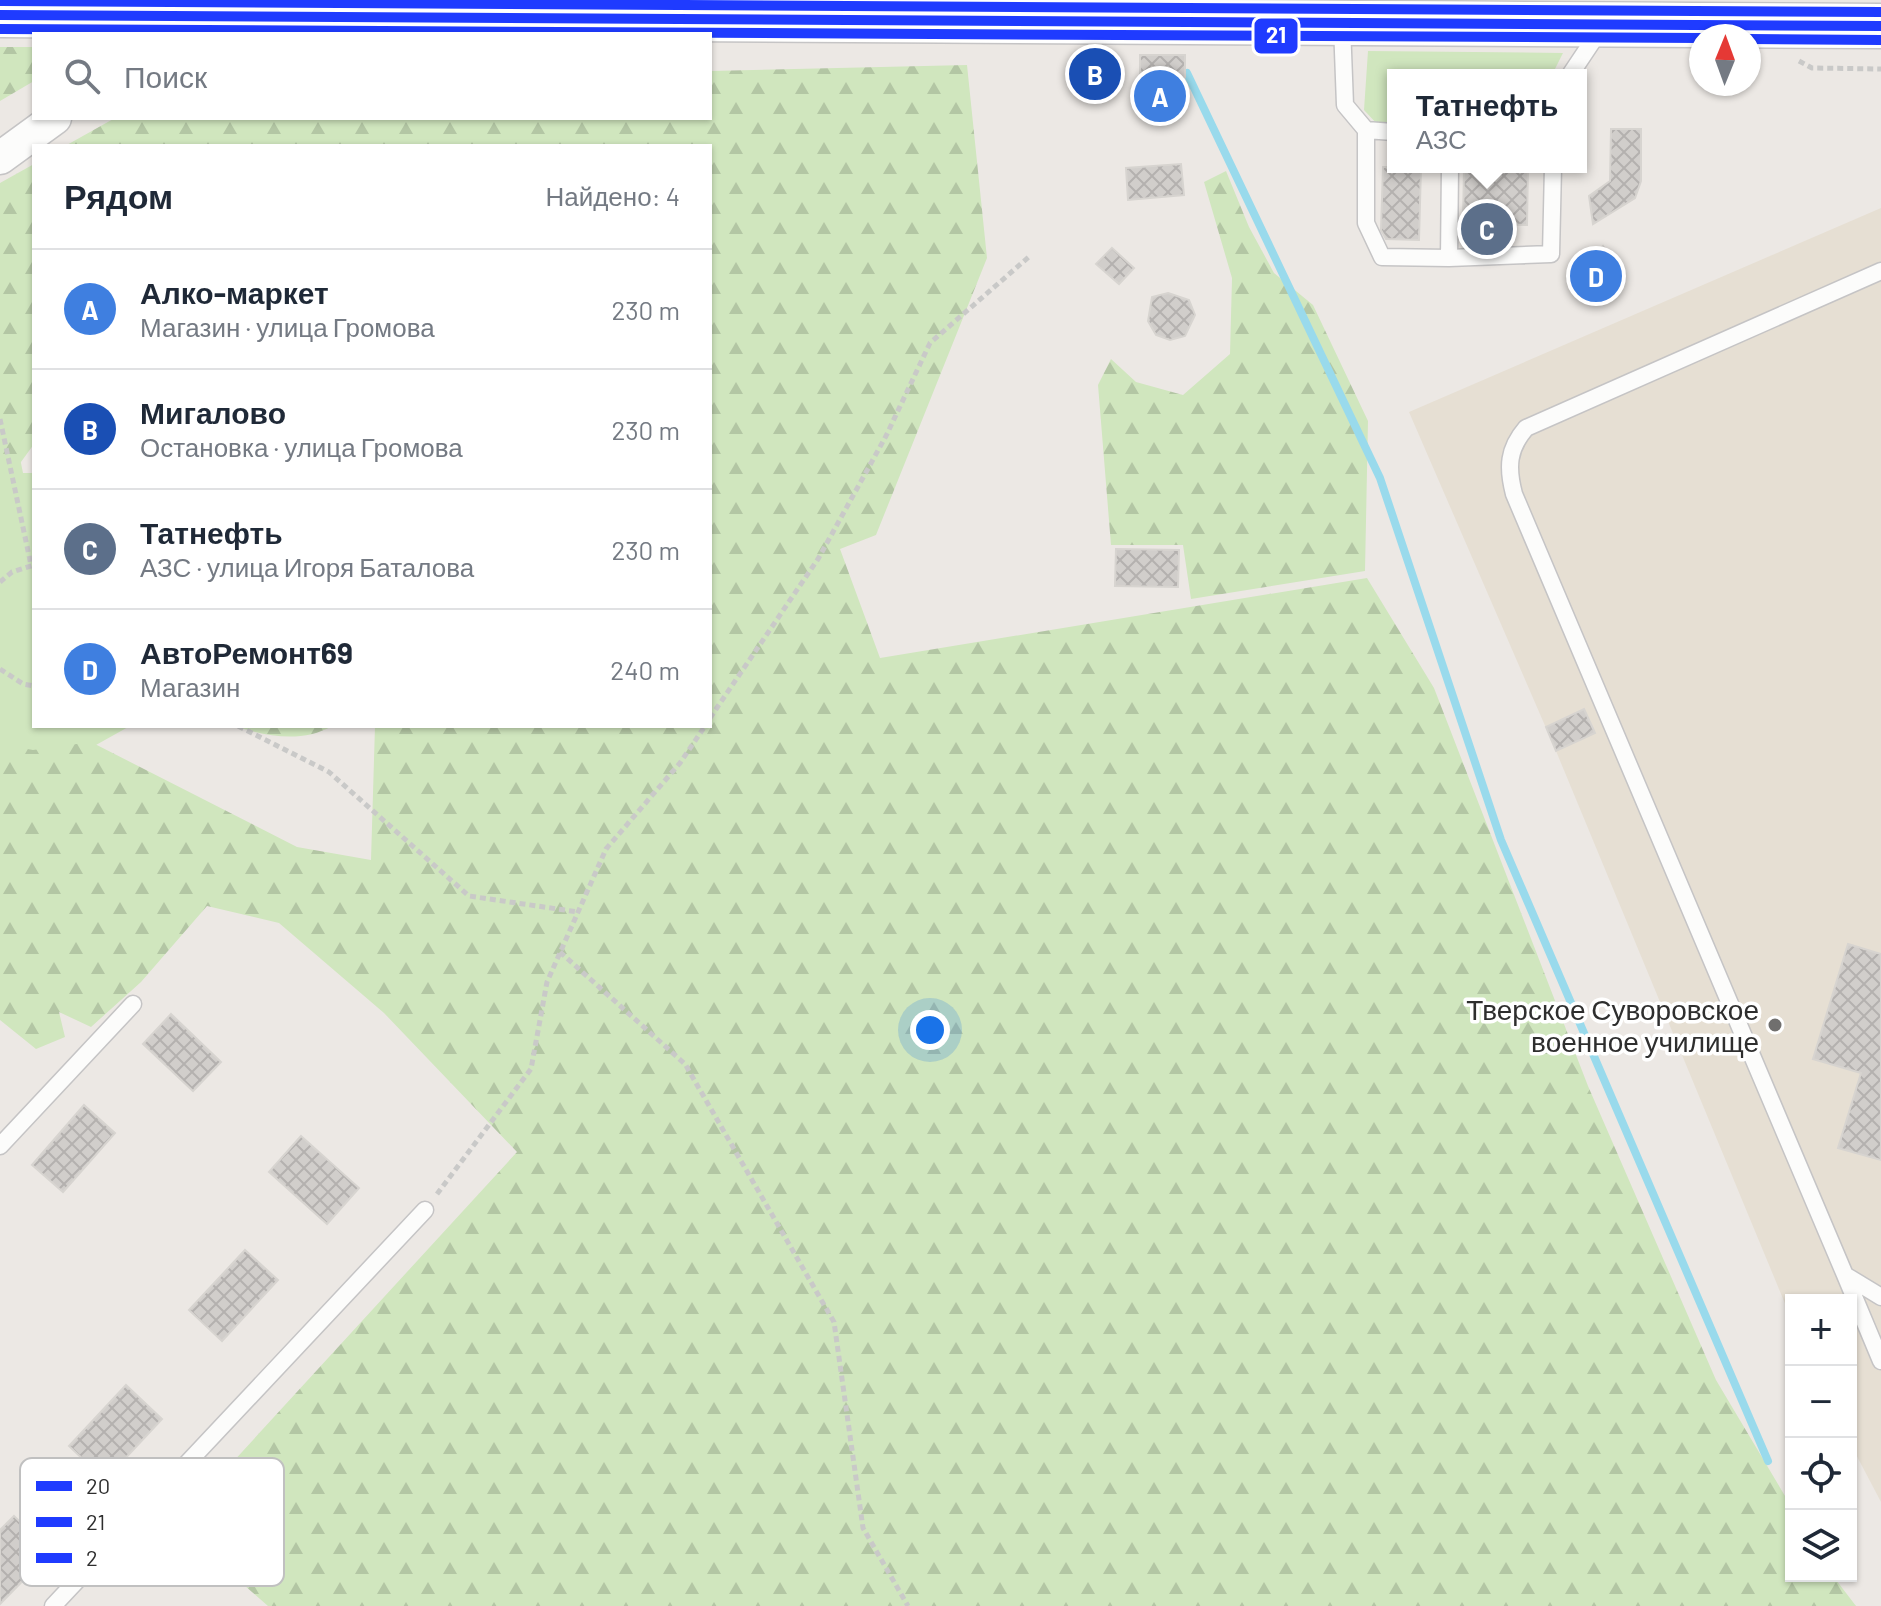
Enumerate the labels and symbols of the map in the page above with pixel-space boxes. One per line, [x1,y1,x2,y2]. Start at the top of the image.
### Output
line badge: 21 [1253,17,1299,55]
text: 21 [1266,21,1286,47]
north arrow [1689,24,1761,96]
pin: B [1069,44,1121,104]
pin: A [1134,66,1186,126]
pin: C [1461,199,1513,259]
pin: D [1570,246,1622,306]
place label: Тверское Суворовское военное училище [1466,992,1759,1058]
your location [910,1010,950,1050]
marker: Тверское Суворовское военное училище [1766,1016,1784,1034]
legend [20,1458,284,1586]
text: 20 [86,1472,110,1498]
text: 21 [86,1508,105,1534]
text: 2 [86,1544,98,1570]

